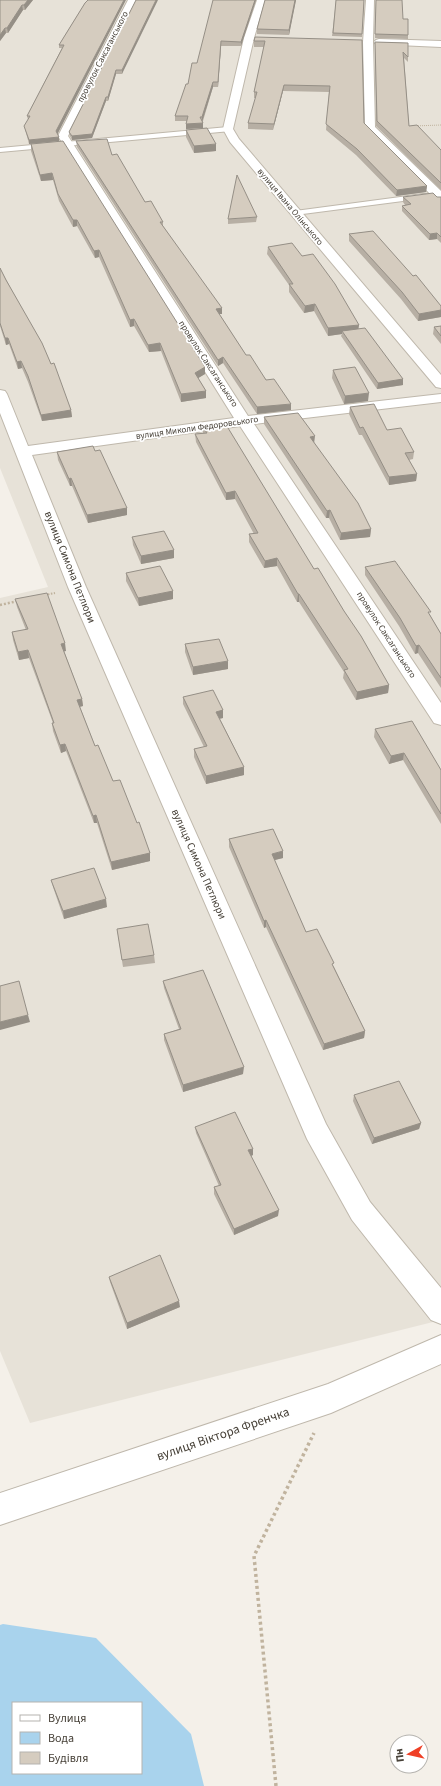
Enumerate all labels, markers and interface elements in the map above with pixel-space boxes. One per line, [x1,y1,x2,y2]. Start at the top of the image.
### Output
street label: провулок Саксаганського [74,9,132,105]
street label: вулиця Івана Олінського [254,166,326,248]
street label: провулок Саксаганського [175,318,241,410]
street label: вулиця Миколи Федоровського [135,413,259,443]
street label: вулиця Симона Петлюри [41,509,99,625]
street label: провулок Саксаганського [353,589,419,681]
street label: вулиця Симона Петлюри [168,806,230,922]
street label: вулиця Віктора Френчка [154,1403,292,1465]
legend [12,1702,142,1774]
text: Вулиця [48,1710,86,1727]
text: Вода [48,1730,74,1747]
north arrow [389,1734,429,1774]
text: Пн [391,1747,408,1763]
text: Будівля [48,1750,88,1767]

